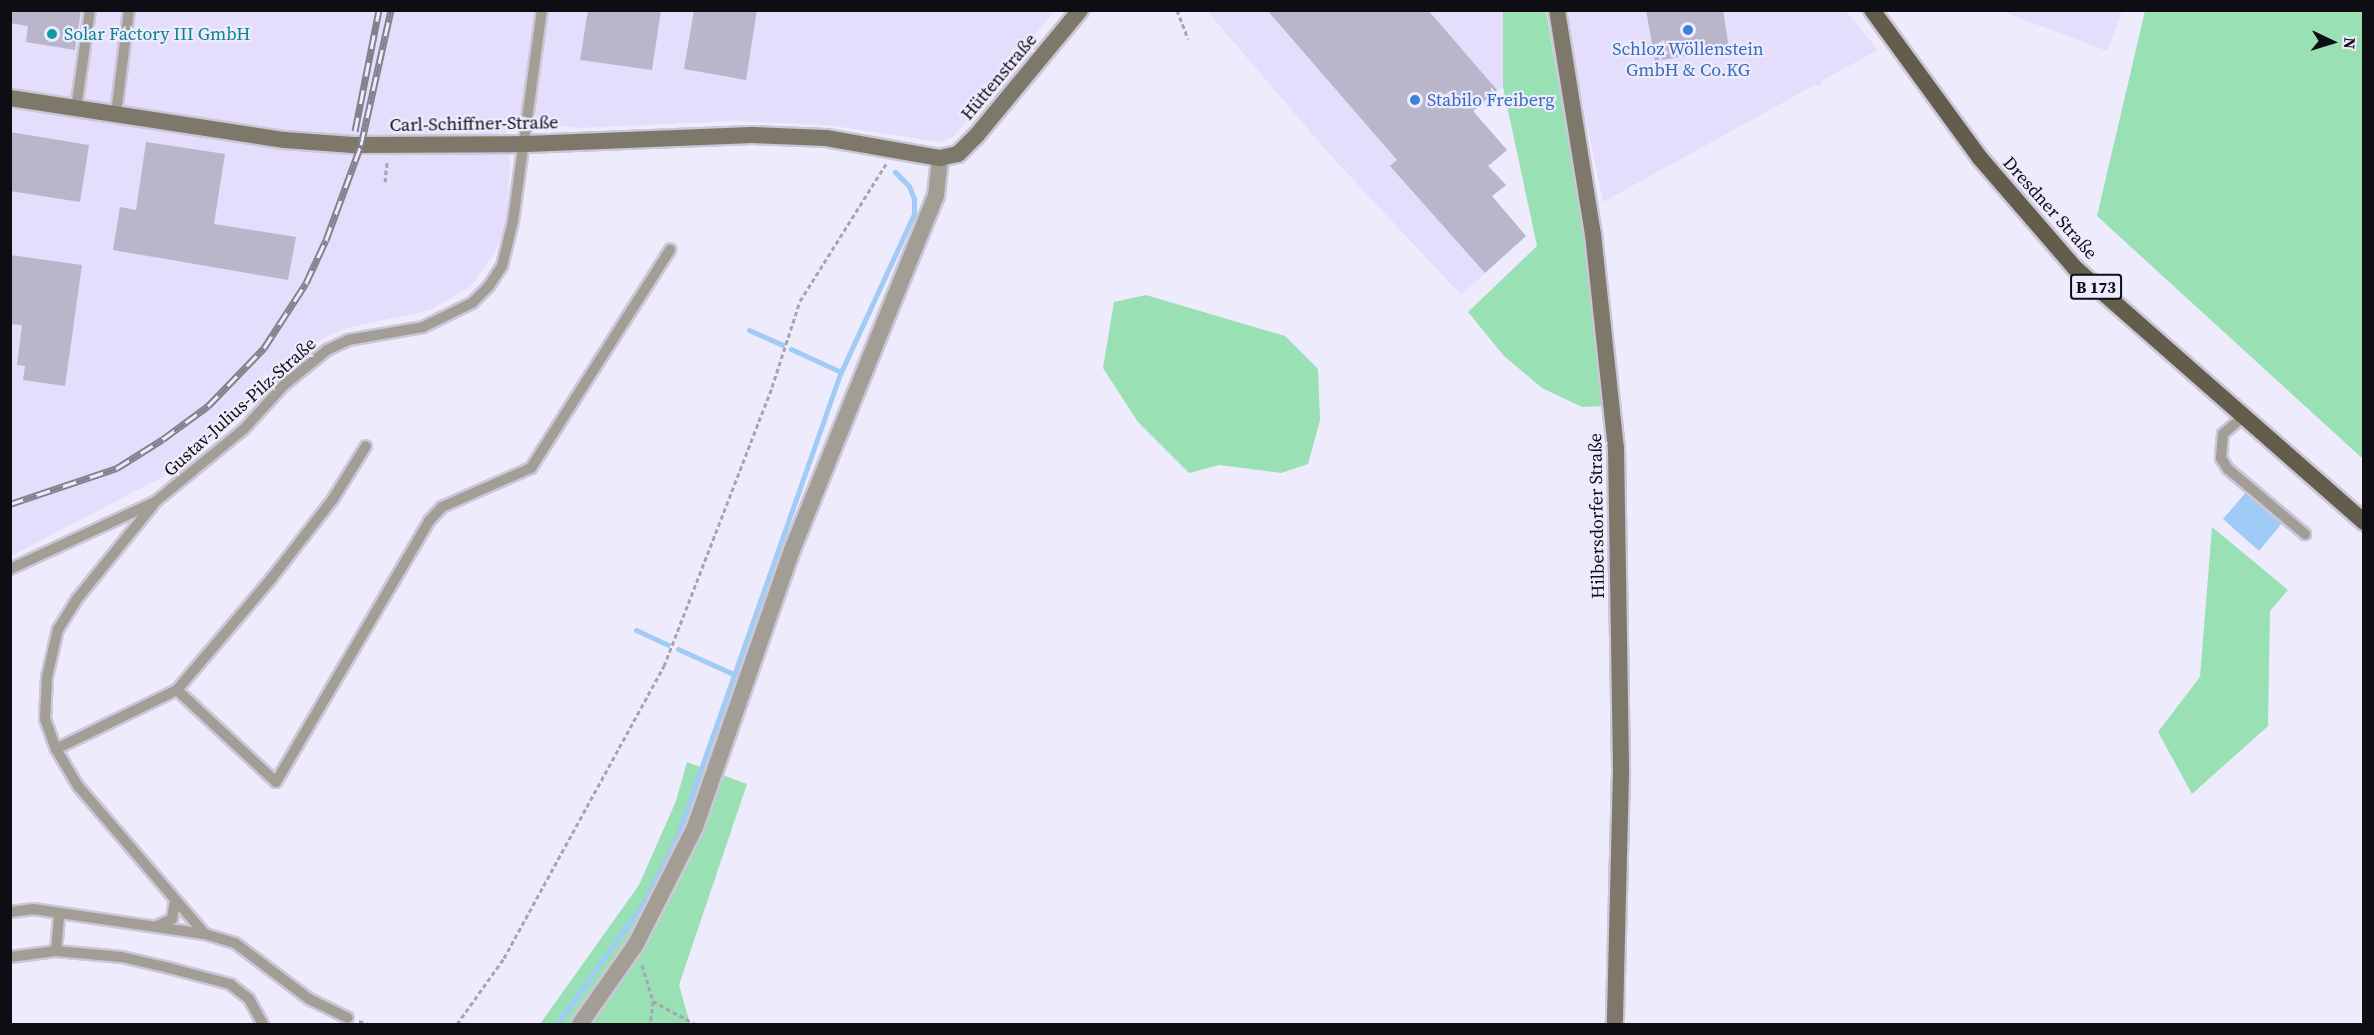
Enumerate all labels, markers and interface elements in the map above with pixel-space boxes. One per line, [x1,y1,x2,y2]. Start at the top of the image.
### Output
north arrow [2302,12,2362,72]
place label: Solar Factory III GmbH [64,23,250,45]
marker: Schloz Wöllenstein GmbH & Co.KG [1681,23,1695,37]
marker: Solar Factory III GmbH [45,27,59,41]
street label: Hüttenstraße [957,29,1041,125]
text: N [2339,37,2361,50]
place label: Schloz Wöllenstein GmbH & Co.KG [1612,39,1764,82]
place label: Stabilo Freiberg [1427,89,1555,111]
marker: Stabilo Freiberg [1408,93,1422,107]
street label: Carl-Schiffner-Straße [389,112,559,136]
street label: Dresdner Straße [1998,152,2102,264]
road number: B 173 [2069,274,2123,300]
street label: Gustav-Julius-Pilz-Straße [159,333,321,481]
street label: Hilbersdorfer Straße [1585,433,1609,599]

